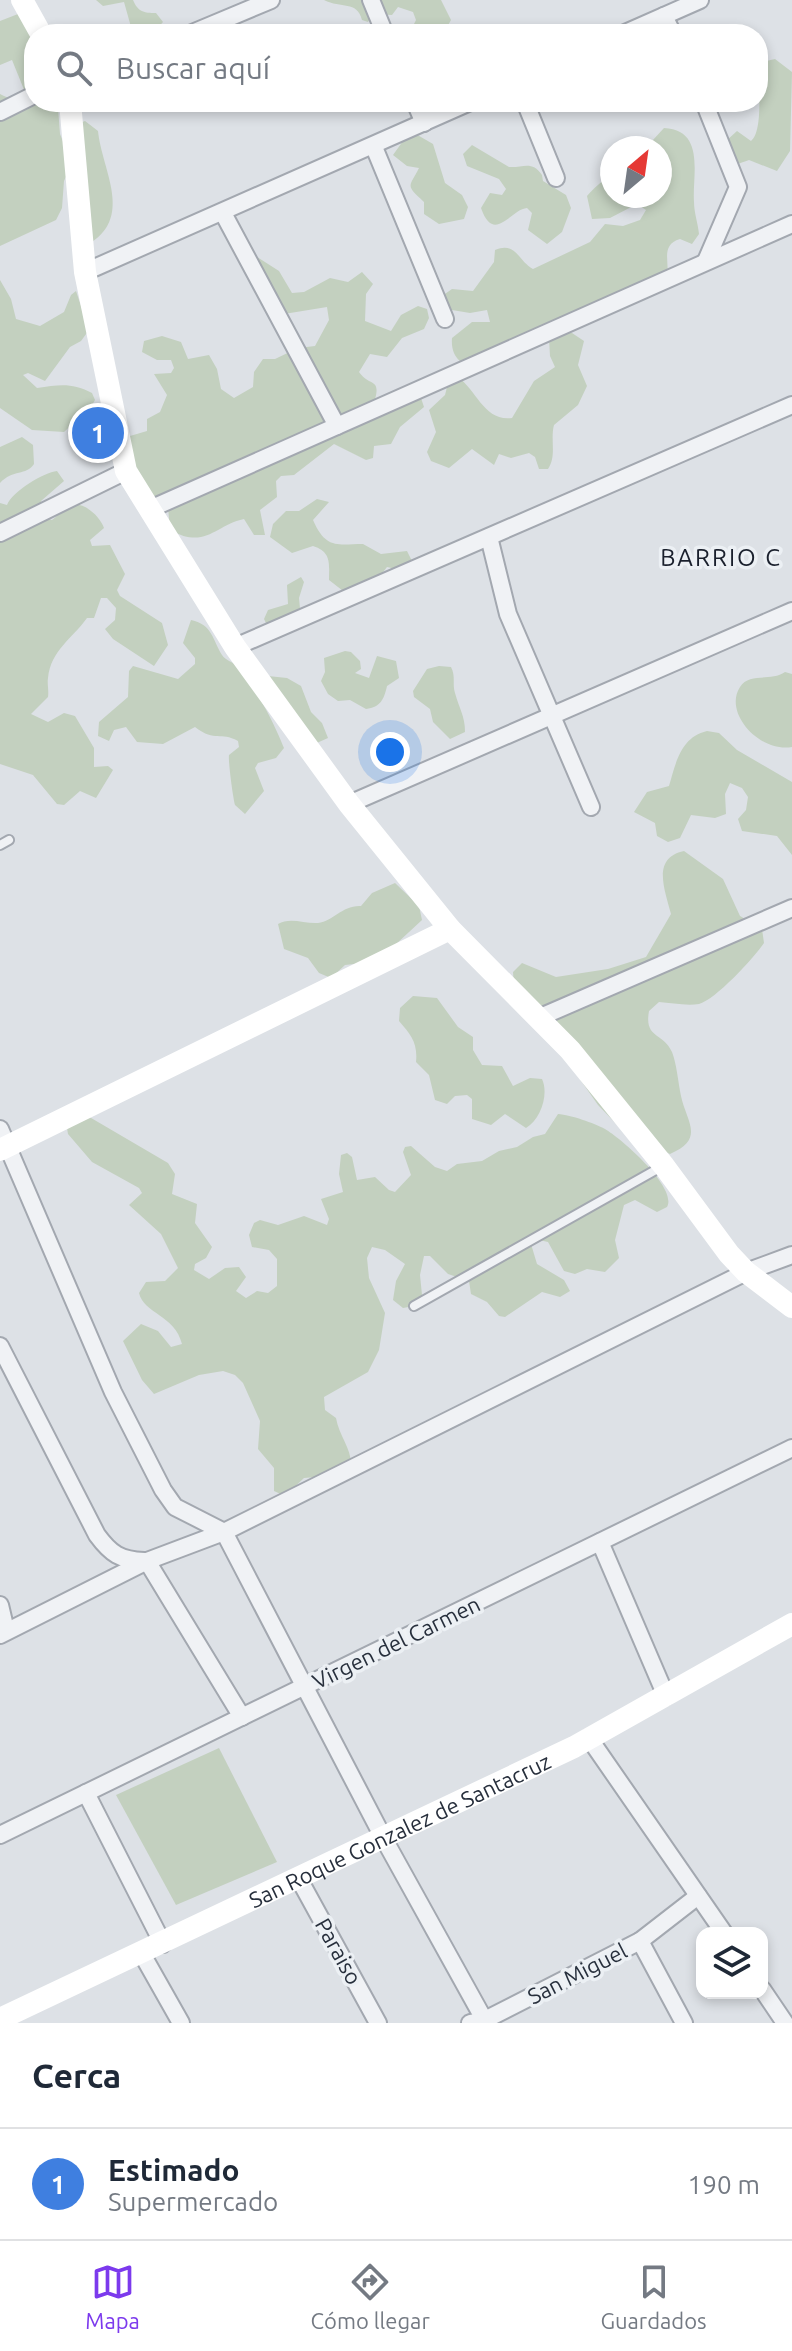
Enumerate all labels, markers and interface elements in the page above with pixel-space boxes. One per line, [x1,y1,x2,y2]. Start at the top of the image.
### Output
search box [24,24,768,112]
icon: search [52,46,96,90]
text: Buscar aquí [116,51,270,85]
north arrow [600,136,672,208]
pin: 1 [72,403,124,463]
district label: BARRIO C [660,544,782,571]
your location [370,732,410,772]
street label: Virgen del Carmen [308,1591,484,1693]
street label: San Roque Gonzalez de Santacruz [245,1748,554,1912]
street label: Paraiso [311,1914,367,1988]
map controls [696,1927,768,1999]
button: layers [696,1927,768,1999]
street label: San Miguel [523,1937,631,2009]
text: Cerca [32,2056,121,2094]
text: Estimado [108,2153,239,2187]
text: 1 [51,2170,65,2199]
text: 190 m [688,2170,760,2199]
text: Supermercado [108,2187,278,2216]
tab: Mapa [85,2260,140,2333]
tab: Cómo llegar [311,2260,430,2333]
tab: Guardados [600,2260,707,2333]

